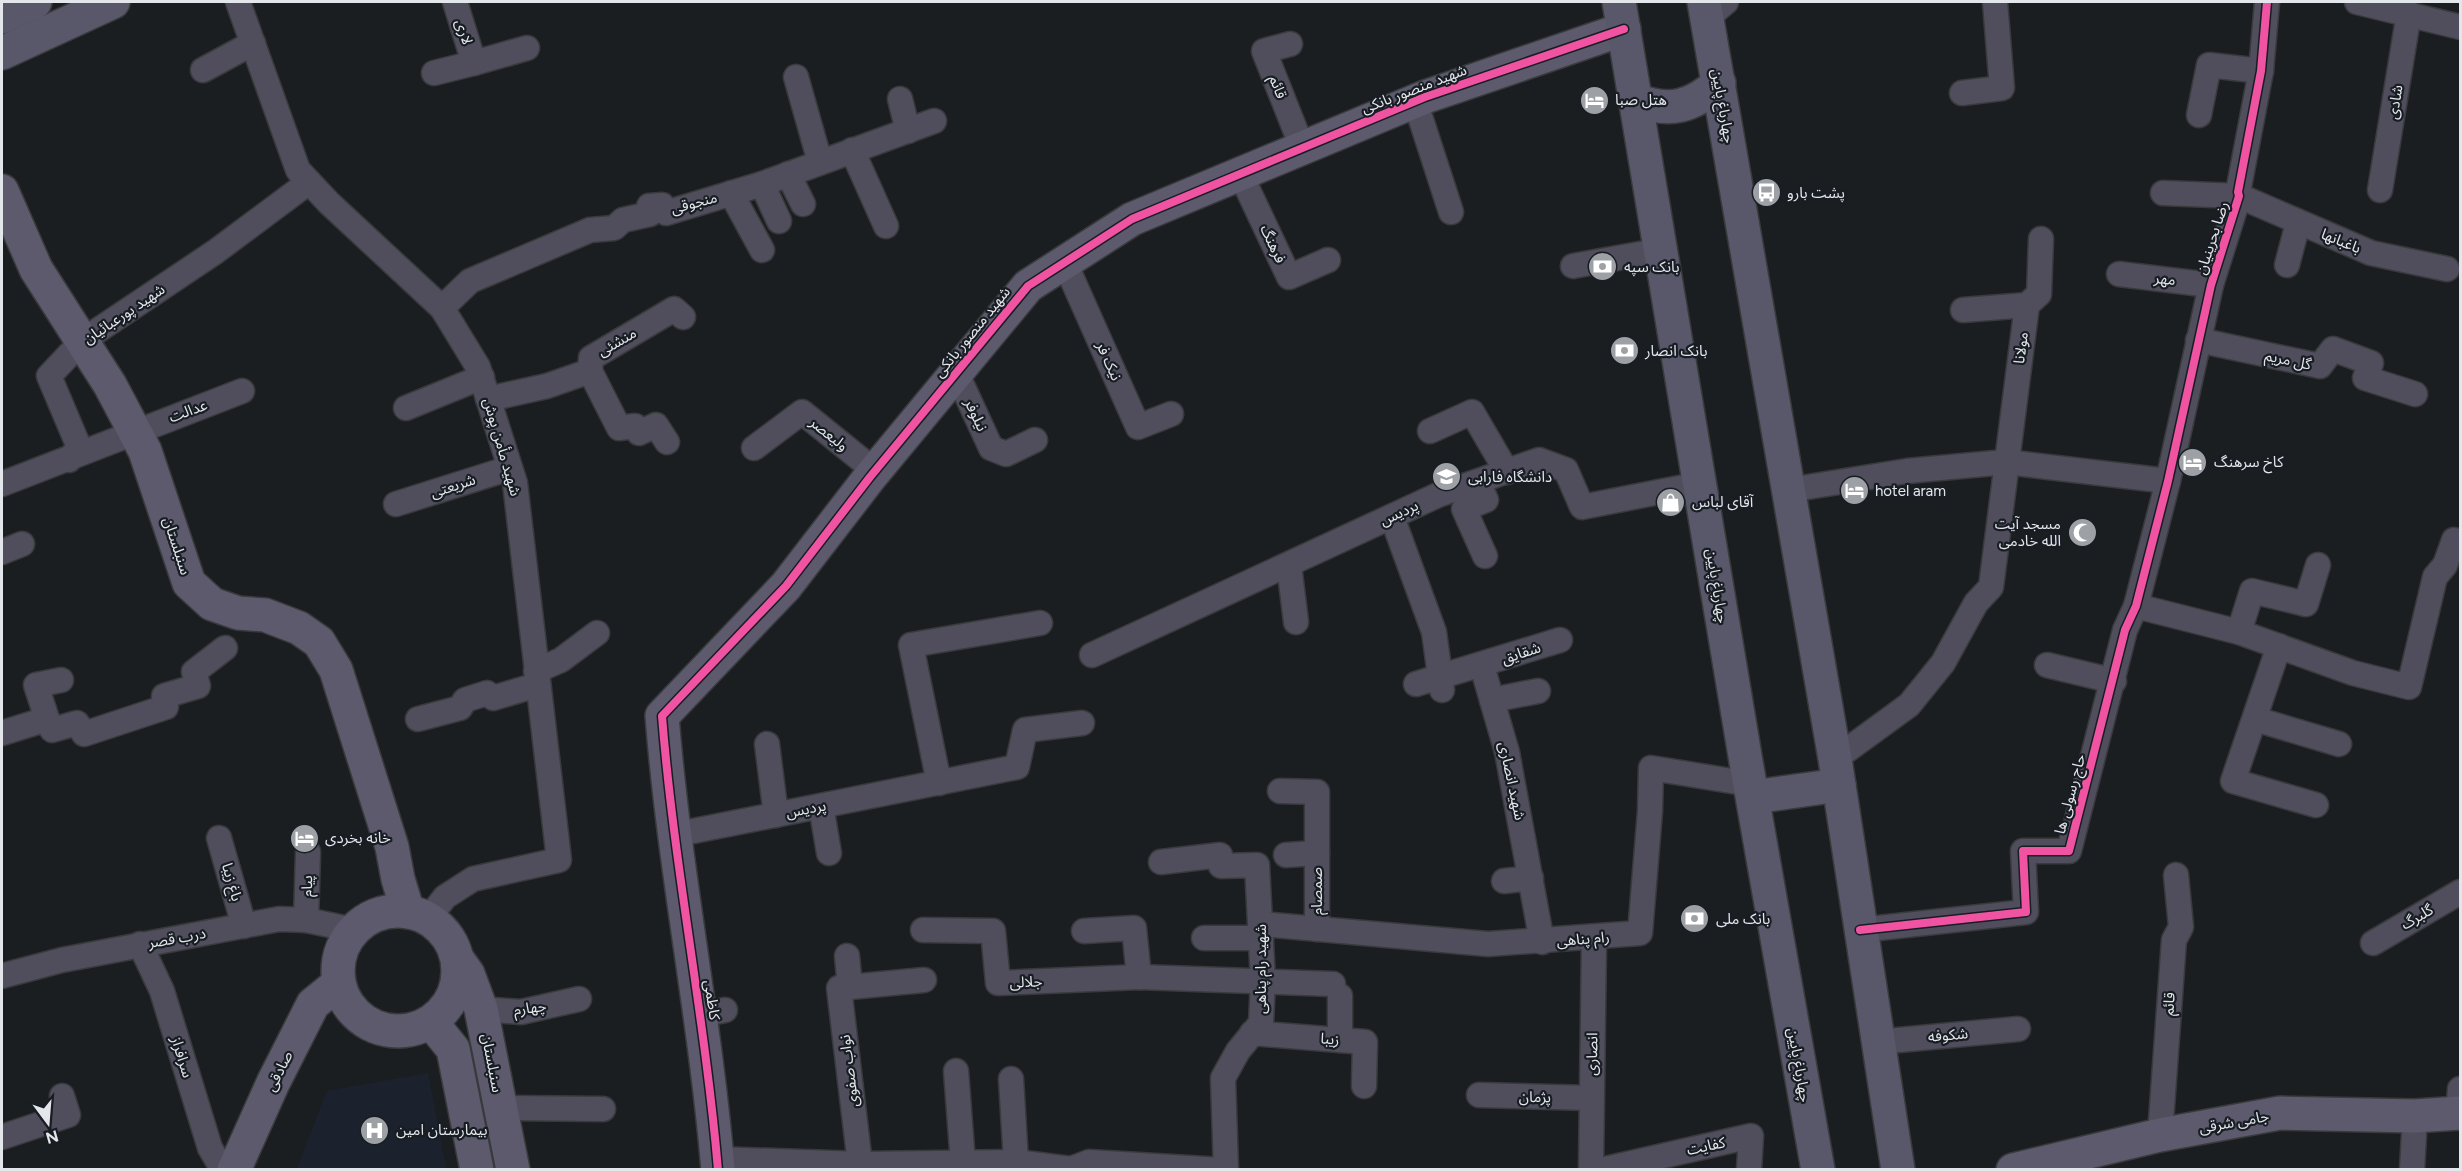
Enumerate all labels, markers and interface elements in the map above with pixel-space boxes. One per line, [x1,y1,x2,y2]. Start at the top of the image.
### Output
street label: لاری [451,17,477,47]
street label: شهید منصور بانکی [1359,61,1469,117]
street label: چهارباغ پایین [1705,67,1738,145]
street label: قائم [1264,73,1291,102]
street label: شادی [2383,83,2407,121]
hotel icon: هتل صبا [1578,84,1610,116]
place label: هتل صبا [1615,91,1667,109]
bus stop icon: پشت بارو [1750,177,1782,209]
place label: پشت بارو [1787,184,1845,203]
street label: منجوقی [669,188,719,218]
street label: رضا بحرینیان [2192,199,2232,277]
street label: فرهنگ [1256,222,1290,266]
street label: باغبانها [2318,225,2364,257]
bank icon: بانک سپه [1587,251,1619,283]
place label: بانک سپه [1624,258,1679,277]
street label: مهر [2152,269,2177,289]
street label: شهید پورعبائیان [80,280,169,349]
street label: شهید منصور بانکی [930,283,1014,381]
street label: منشئی [594,324,640,360]
street label: مولانا [2010,331,2032,365]
bank icon: بانک انصار [1608,335,1640,367]
street label: نیک فر [1092,338,1125,383]
place label: بانک انصار [1644,342,1707,360]
street label: گل مریم [2263,346,2314,376]
street label: نیلوفر [960,395,991,434]
street label: عدالت [166,396,210,426]
street label: شهید مأمن پوش [478,396,525,499]
street label: ولیعصر [805,412,852,455]
hotel icon: کاخ سرهنگ [2177,446,2209,478]
place label: کاخ سرهنگ [2214,453,2284,474]
school or university icon: دانشگاه فارابی [1431,461,1463,493]
place label: دانشگاه فارابی [1468,468,1552,486]
street label: شریعتی [428,470,478,502]
hotel icon: hotel aram [1838,475,1870,507]
place label: hotel aram [1875,482,1946,500]
shop icon: آقای لباس [1655,486,1687,518]
place label: آقای لباس [1692,493,1754,511]
street label: پردیس [1377,496,1422,531]
street label: سنبلستان [159,515,195,577]
place label: مسجد آیت الله خادمی [1995,515,2061,550]
mosque icon: مسجد آیت الله خادمی [2066,517,2098,549]
street label: چهارباغ پایین [1699,547,1732,625]
street label: شقایق [1499,638,1543,669]
street label: شهید انصاری [1495,740,1529,822]
street label: حاج رسولی ها [2051,752,2092,837]
street label: پردیس [784,796,828,823]
hotel icon: خانه بخردی [288,822,320,854]
place label: خانه بخردی [325,829,391,847]
street label: باغ زیبا [215,861,246,904]
street label: صمصام [1308,867,1328,915]
street label: پیام [298,875,318,897]
street label: گلبرگ [2398,900,2437,933]
bank icon: بانک ملی [1679,903,1711,935]
place label: بانک ملی [1716,910,1770,928]
street label: درب قصر [146,924,207,952]
street label: شهید رام پناهی [1252,924,1272,1014]
street label: رام پناهی [1556,928,1611,952]
street label: جلالی [1009,972,1043,992]
street label: کاظمی [700,979,724,1022]
street label: قائم [2159,991,2181,1017]
street label: چهارم [512,997,548,1021]
street label: شکوفه [1927,1024,1969,1046]
street label: چهارباغ پایین [1781,1026,1814,1104]
street label: زیبا [1320,1029,1340,1049]
street label: سنبلستان [477,1032,507,1094]
street label: انصاری [1583,1032,1601,1076]
street label: سرافراز [167,1033,197,1080]
street label: نواب صفوی [836,1034,862,1108]
street label: صادقی [262,1048,296,1094]
street label: پژمان [1519,1088,1551,1107]
north arrow [18,1093,78,1153]
street label: جامی شرقی [2198,1107,2271,1137]
hospital icon: بیمارستان امین [359,1114,391,1146]
place label: بیمارستان امین [396,1121,487,1139]
text: N [43,1126,61,1148]
street label: کفایت [1685,1133,1728,1159]

